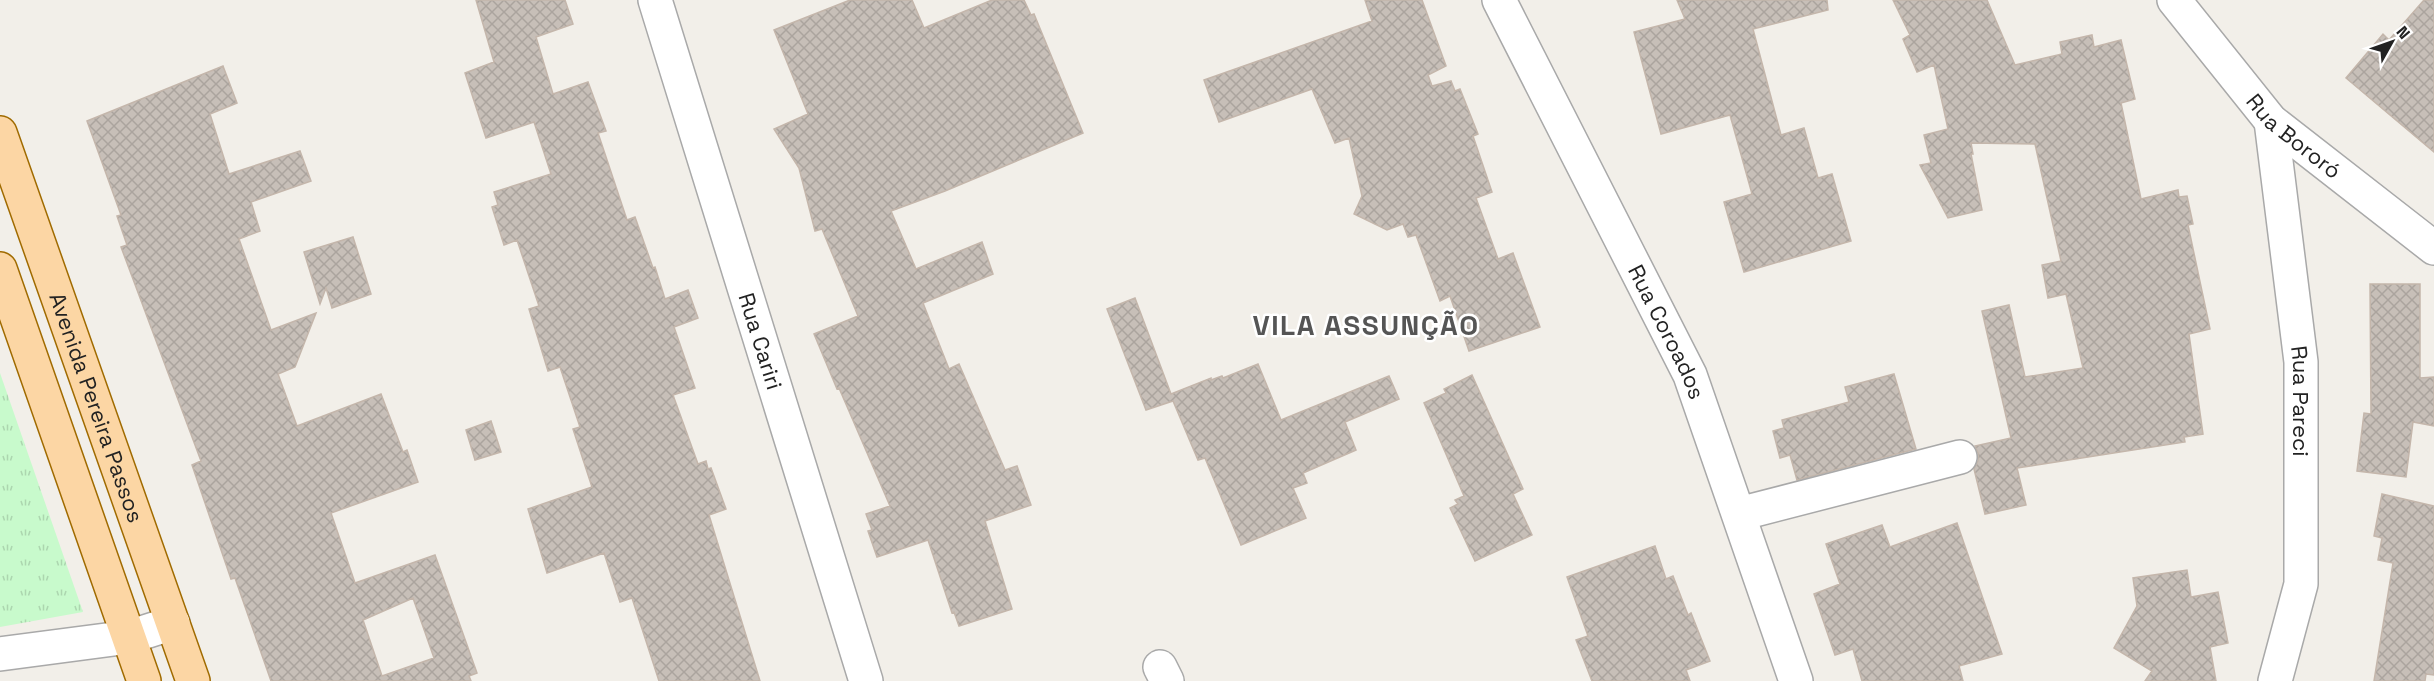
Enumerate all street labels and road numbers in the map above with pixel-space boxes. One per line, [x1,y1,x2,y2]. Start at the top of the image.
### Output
street label: Rua Bororó [2240,88,2347,185]
street label: Rua Coroados [1622,260,1711,403]
street label: Avenida Pereira Passos [43,289,150,526]
street label: Rua Cariri [733,289,789,393]
street label: Rua Pareci [2285,344,2315,457]

